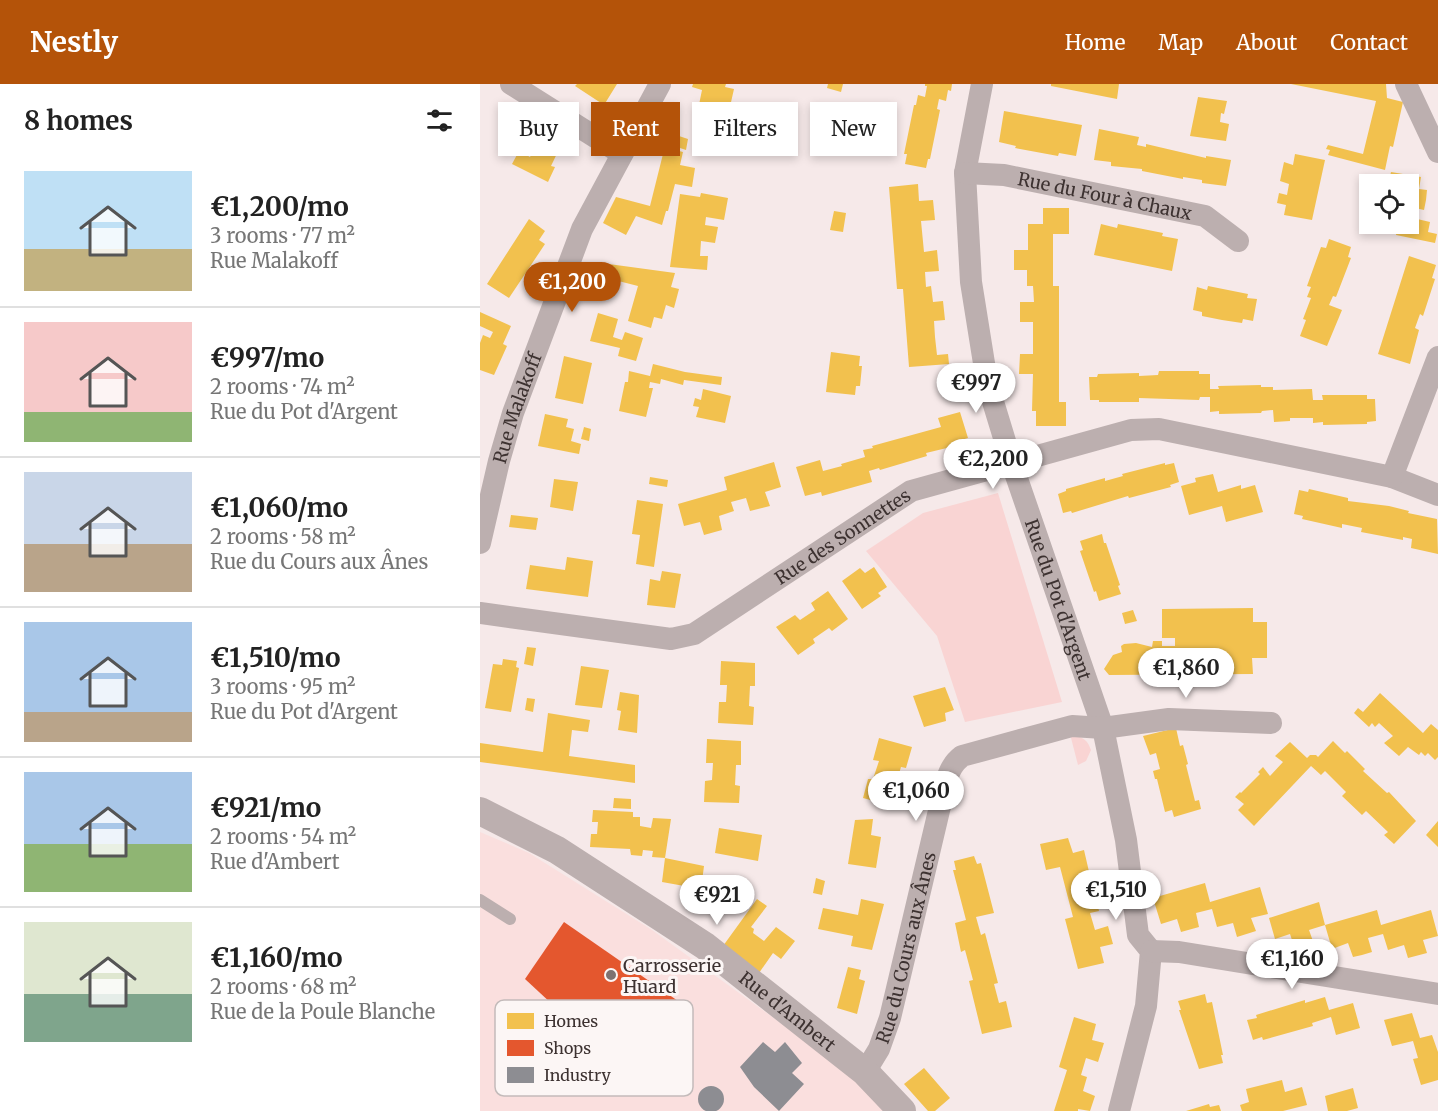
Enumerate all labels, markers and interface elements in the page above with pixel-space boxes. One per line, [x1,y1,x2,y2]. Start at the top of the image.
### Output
text: Nestly [30,24,118,60]
text: Home [1065,29,1125,56]
text: Map [1158,29,1203,56]
text: About [1236,29,1297,56]
text: Contact [1330,29,1408,56]
chip: Buy [498,102,579,156]
chip: Rent [591,102,680,156]
chip: Filters [692,102,798,156]
chip: New [810,102,897,156]
text: 8 homes [24,104,133,137]
icon: filters [423,104,456,137]
street label: Rue du Four à Chaux [1016,167,1194,225]
map controls [1359,174,1419,234]
button: locate [1359,174,1419,234]
text: €1,200/mo [210,190,349,223]
icon: home [72,195,144,267]
text: 3 rooms · 77 m² [210,223,355,248]
text: Rue Malakoff [210,248,338,273]
pin: €1,200 [523,262,621,313]
text: €1,200 [538,269,606,294]
text: €997/mo [210,341,324,374]
icon: home [72,346,144,418]
street label: Rue Malakoff [487,348,546,466]
pin: €997 [940,363,1012,414]
text: €997 [951,370,1001,395]
text: 2 rooms · 74 m² [210,374,355,399]
text: Rue du Pot d'Argent [210,399,398,424]
pin: €2,200 [944,439,1042,490]
text: €2,200 [957,446,1029,471]
street label: Rue des Sonnettes [770,483,915,589]
text: €1,060/mo [210,491,348,524]
icon: home [72,496,144,568]
street label: Rue du Pot d'Argent [1020,516,1097,683]
text: 2 rooms · 58 m² [210,524,356,549]
text: Rue du Cours aux Ânes [210,549,428,574]
text: €1,510/mo [210,641,340,674]
icon: home [72,646,144,718]
pin: €1,860 [1137,648,1235,699]
text: €1,860 [1152,655,1220,680]
text: 3 rooms · 95 m² [210,674,355,699]
text: Rue du Pot d'Argent [210,699,398,724]
pin: €1,060 [867,771,965,822]
text: €1,060 [882,778,950,803]
text: €921/mo [210,791,321,824]
icon: home [72,796,144,868]
text: 2 rooms · 54 m² [210,824,356,849]
text: Rue d'Ambert [210,849,340,874]
street label: Rue du Cours aux Ânes [870,849,940,1046]
pin: €1,510 [1067,870,1165,921]
pin: €921 [681,875,753,926]
text: €1,510 [1085,877,1147,902]
text: €921 [694,882,740,907]
pin: €1,160 [1243,939,1341,990]
text: €1,160/mo [210,941,343,974]
icon: home [72,946,144,1018]
text: €1,160 [1260,946,1324,971]
place label: Carrosserie Huard [623,954,721,998]
street label: Rue d'Ambert [735,966,841,1056]
marker: Carrosserie Huard [604,968,618,982]
text: 2 rooms · 68 m² [210,974,357,999]
text: Rue de la Poule Blanche [210,999,435,1024]
legend [495,1000,693,1096]
text: Homes [544,1011,598,1031]
text: Shops [544,1038,591,1058]
text: Industry [544,1065,612,1085]

